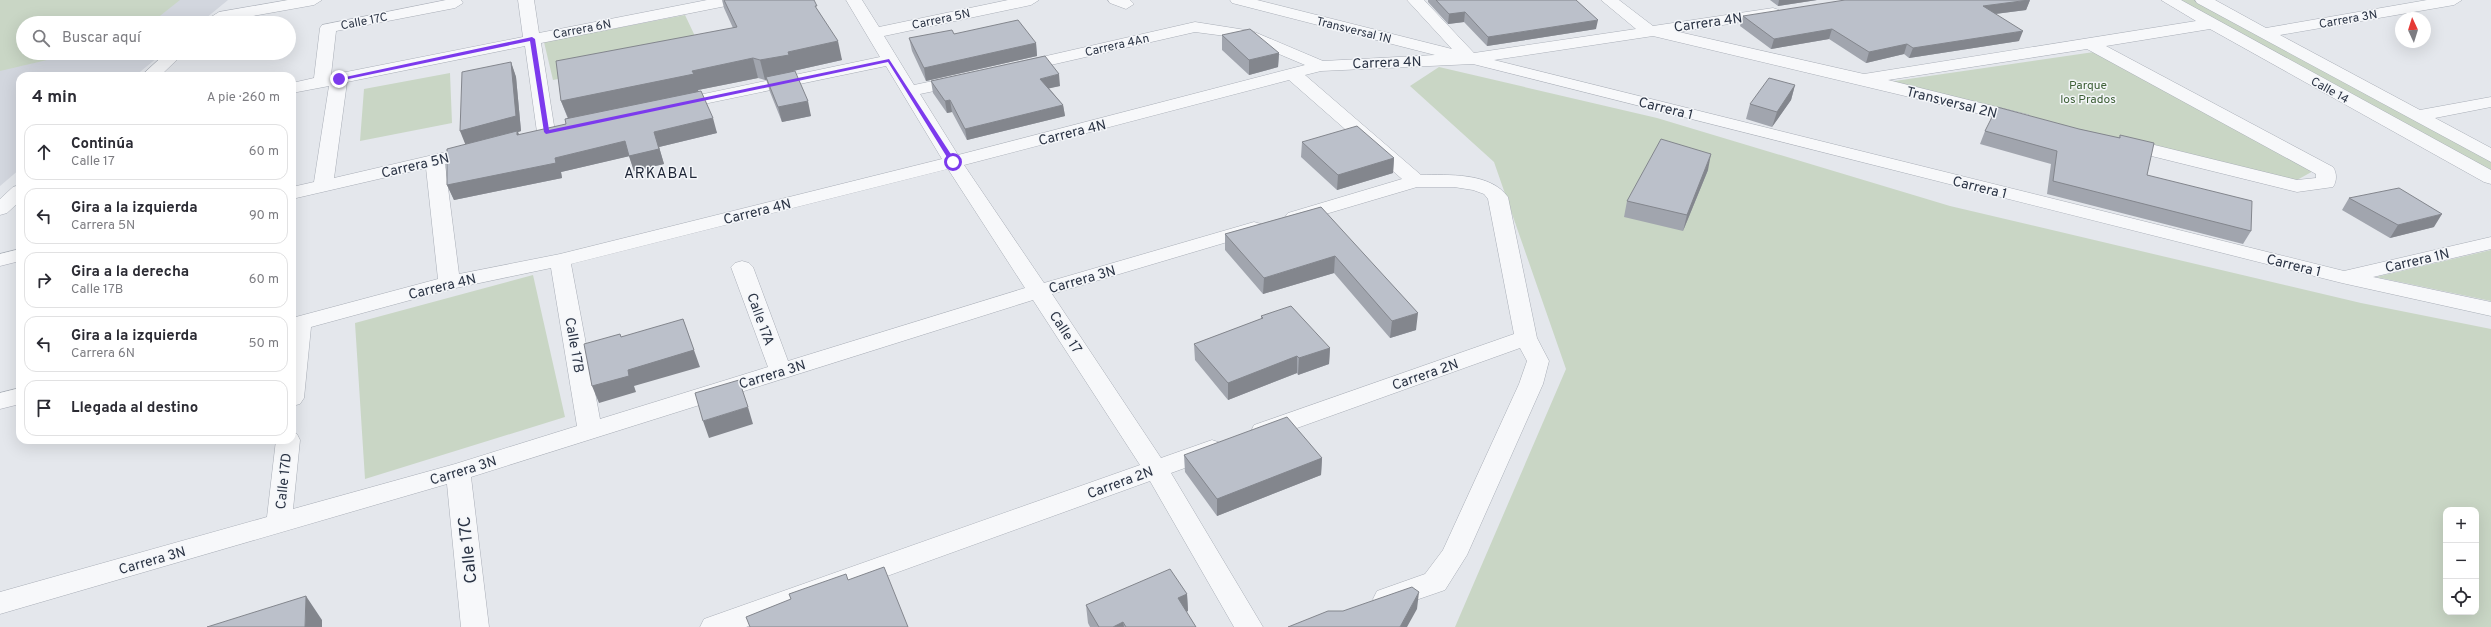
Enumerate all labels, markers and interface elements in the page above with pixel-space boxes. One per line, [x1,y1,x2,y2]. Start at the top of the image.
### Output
street label: Carrera 5N [911,6,972,34]
street label: Carrera 3N [2318,7,2379,33]
street label: Calle 17C [339,10,389,34]
street label: Carrera 4N [1673,10,1744,37]
north arrow [2395,12,2431,48]
street label: Transversal 1N [1314,14,1393,48]
search box [16,16,296,60]
street label: Carrera 6N [552,16,613,43]
icon: search [30,27,52,49]
text: Buscar aquí [62,29,141,48]
street label: Carrera 4An [1084,31,1151,61]
street label: Carrera 4N [1352,54,1422,73]
route end [330,70,348,88]
street label: Calle 14 [2308,74,2351,108]
park label: Parque los Prados [2060,78,2116,108]
street label: Transversal 2N [1904,84,1999,123]
text: 4 min [32,87,77,109]
text: A pie · 260 m [207,90,280,106]
street label: Carrera 1 [1637,94,1695,124]
street label: Carrera 4N [1037,117,1108,150]
text: Continúa [71,135,133,154]
icon: ahead [33,141,55,163]
text: 60 m [249,144,279,160]
street label: Carrera 5N [380,150,451,183]
route start [944,153,962,171]
text: Calle 17 [71,154,115,170]
district label: ARKABAL [624,165,698,184]
street label: Carrera 1 [1951,173,2009,203]
street label: Carrera 4N [722,196,793,229]
text: Gira a la izquierda [71,199,198,218]
icon: left [33,205,55,227]
text: 90 m [249,208,279,224]
text: Carrera 5N [71,218,135,234]
street label: Carrera 1N [2383,246,2451,277]
street label: Carrera 1 [2265,251,2323,281]
text: Gira a la derecha [71,263,189,282]
street label: Carrera 3N [1047,263,1118,298]
icon: right [33,269,55,291]
street label: Carrera 4N [407,271,478,304]
text: 60 m [249,272,279,288]
text: Calle 17B [71,282,123,298]
street label: Calle 17A [742,291,777,348]
street label: Calle 17 [1045,308,1085,357]
street label: Calle 17B [560,316,587,374]
text: Gira a la izquierda [71,327,198,346]
icon: left [33,333,55,355]
text: 50 m [249,336,279,352]
text: Carrera 6N [71,346,135,362]
street label: Carrera 2N [1390,356,1461,395]
street label: Carrera 3N [737,357,808,394]
icon: arrive [33,397,55,419]
text: Llegada al destino [71,399,198,418]
street label: Calle 17D [273,452,296,510]
street label: Carrera 3N [428,453,499,490]
street label: Carrera 2N [1085,464,1156,503]
map controls [2443,507,2479,615]
button: + [2443,507,2479,543]
street label: Calle 17C [455,515,483,584]
button: − [2443,543,2479,579]
street label: Carrera 3N [117,544,188,579]
button: locate [2443,579,2479,615]

